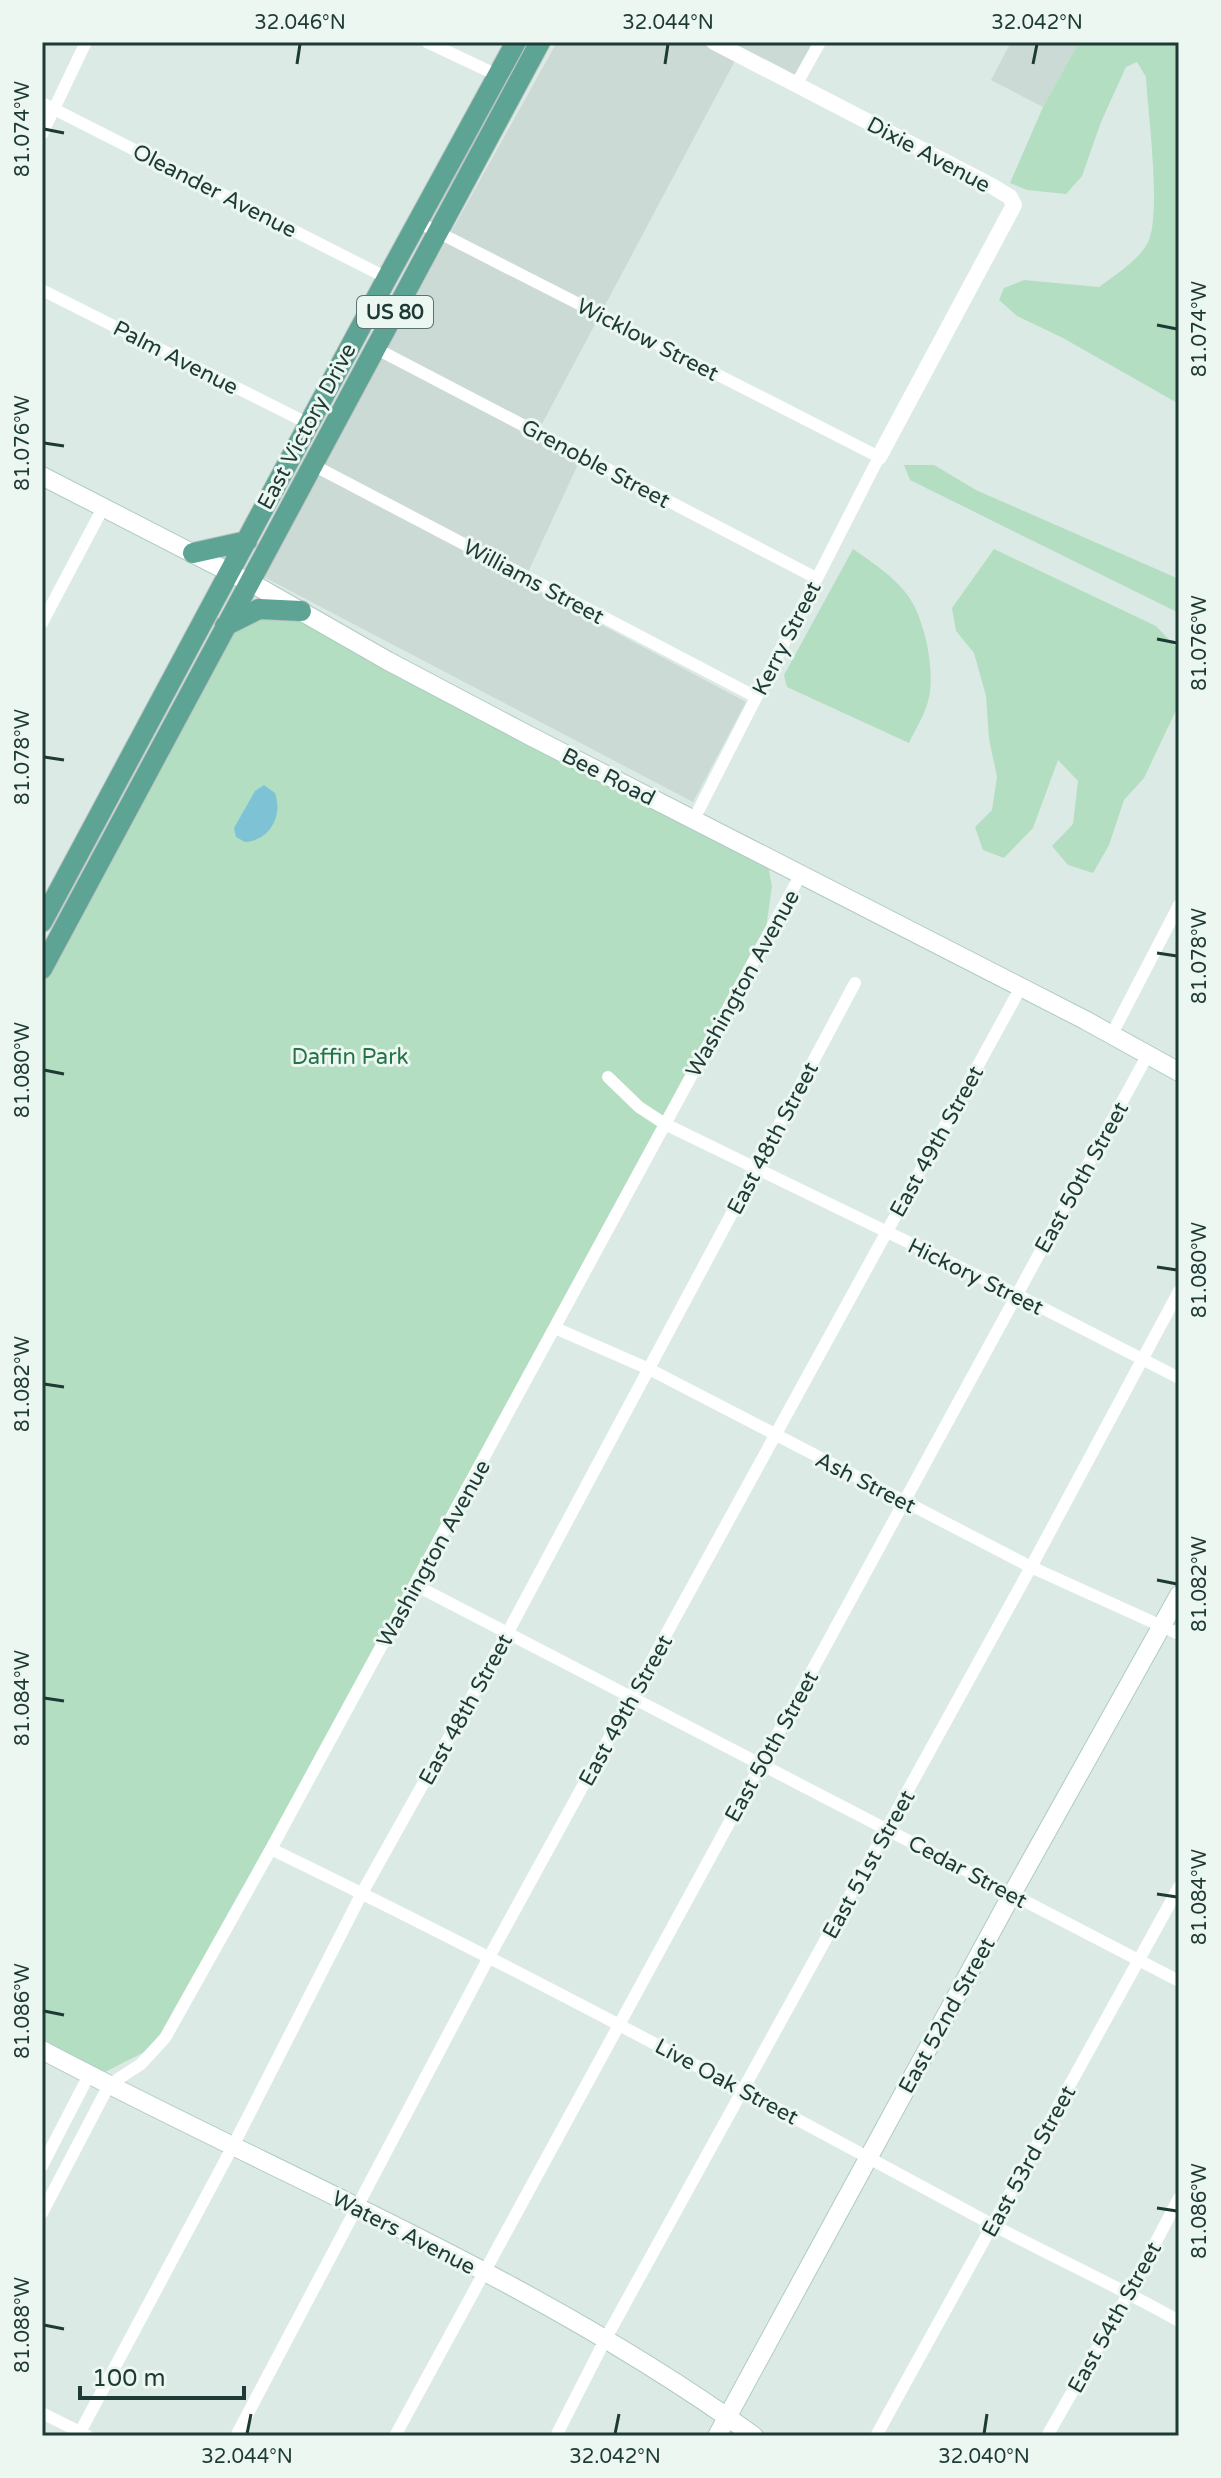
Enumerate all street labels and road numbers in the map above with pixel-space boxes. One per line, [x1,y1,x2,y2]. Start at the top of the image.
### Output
street label: Dixie Avenue [862,111,995,198]
street label: Oleander Avenue [128,138,301,243]
street label: Wicklow Street [572,293,723,387]
road number: US 80 [357,296,433,328]
street label: Palm Avenue [109,315,242,401]
street label: East Victory Drive [252,339,362,514]
street label: Grenoble Street [517,414,674,514]
street label: Williams Street [459,534,608,630]
street label: Kerry Street [747,577,827,700]
street label: Bee Road [558,742,659,811]
street label: Washington Avenue [681,885,805,1082]
street label: East 48th Street [722,1058,824,1219]
street label: East 49th Street [885,1061,989,1222]
street label: East 50th Street [1030,1097,1134,1258]
street label: Hickory Street [904,1233,1048,1321]
street label: Ash Street [811,1447,920,1519]
street label: Washington Avenue [372,1455,496,1652]
street label: East 48th Street [414,1629,518,1790]
street label: East 49th Street [574,1630,678,1791]
street label: East 50th Street [720,1666,824,1827]
street label: East 51st Street [817,1786,920,1943]
street label: Cedar Street [904,1830,1031,1914]
street label: East 52nd Street [893,1933,1001,2098]
street label: Live Oak Street [650,2033,803,2131]
street label: East 53rd Street [977,2081,1081,2242]
street label: Waters Avenue [327,2186,480,2280]
street label: East 54th Street [1063,2237,1167,2398]

